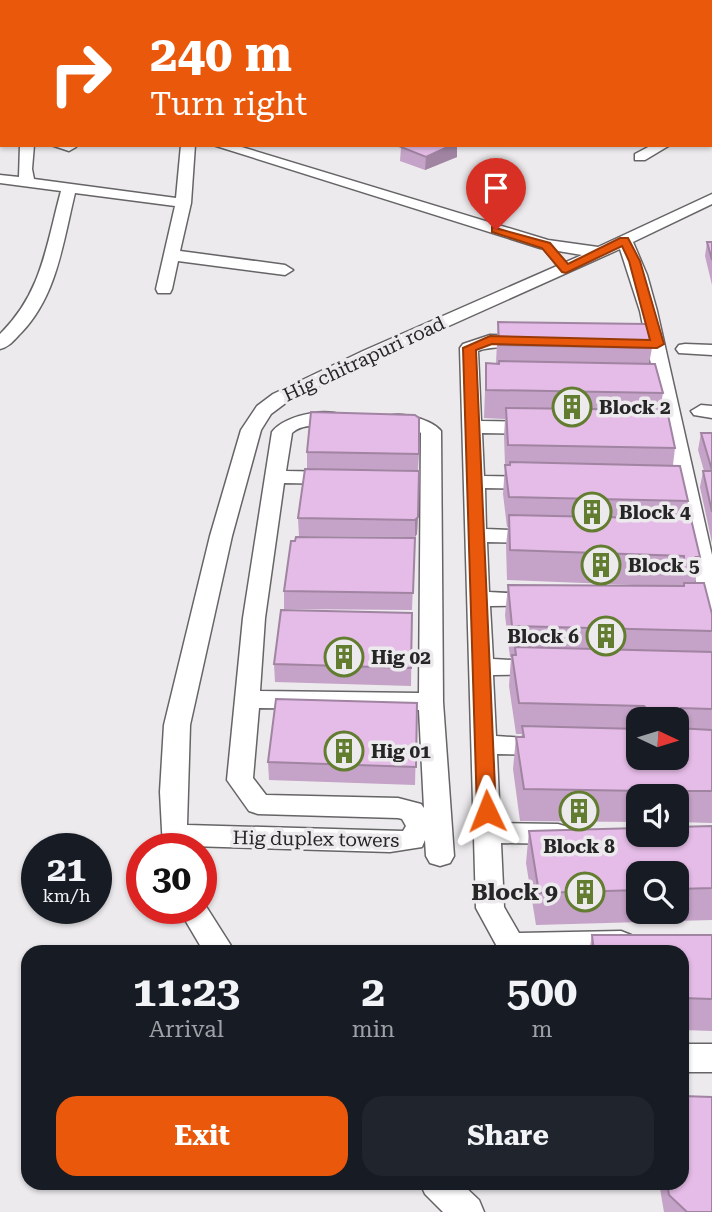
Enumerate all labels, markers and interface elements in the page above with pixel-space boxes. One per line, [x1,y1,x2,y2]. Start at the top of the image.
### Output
text: 240 m [150,26,292,83]
icon: right [35,28,126,119]
text: Turn right [150,85,307,123]
pin [466,158,526,230]
icon: arrive [477,169,515,207]
street label: Hig chitrapuri road [279,311,449,407]
building icon: Block 2 [551,386,593,428]
place label: Block 2 [599,396,671,419]
building icon: Block 4 [571,491,613,533]
place label: Block 4 [619,501,691,524]
building icon: Block 5 [580,544,622,586]
place label: Block 5 [628,554,700,577]
building icon: Block 6 [585,615,627,657]
place label: Block 6 [507,625,579,648]
building icon: Hig 02 [323,636,365,678]
place label: Hig 02 [371,646,431,669]
north arrow [626,707,690,770]
map controls [626,707,689,924]
building icon: Hig 01 [323,730,365,772]
place label: Hig 01 [371,740,431,763]
position arrow [450,774,524,848]
button: sound [626,784,689,847]
building icon: Block 8 [558,790,600,832]
street label: Hig duplex towers [233,826,399,852]
speed limit sign: 30 [126,833,217,924]
place label: Block 8 [543,835,615,858]
text: 21 [47,849,86,890]
button: search [626,861,689,924]
building icon: Block 9 [564,871,606,913]
place label: Block 9 [471,879,558,906]
text: km/h [42,885,91,906]
text: 11:23 [133,967,240,1016]
text: 2 [362,967,385,1016]
text: 500 [507,967,577,1016]
text: Arrival [149,1016,224,1043]
text: min [352,1016,395,1043]
text: m [531,1016,552,1043]
button: Exit [56,1096,348,1176]
button: Share [362,1096,654,1176]

